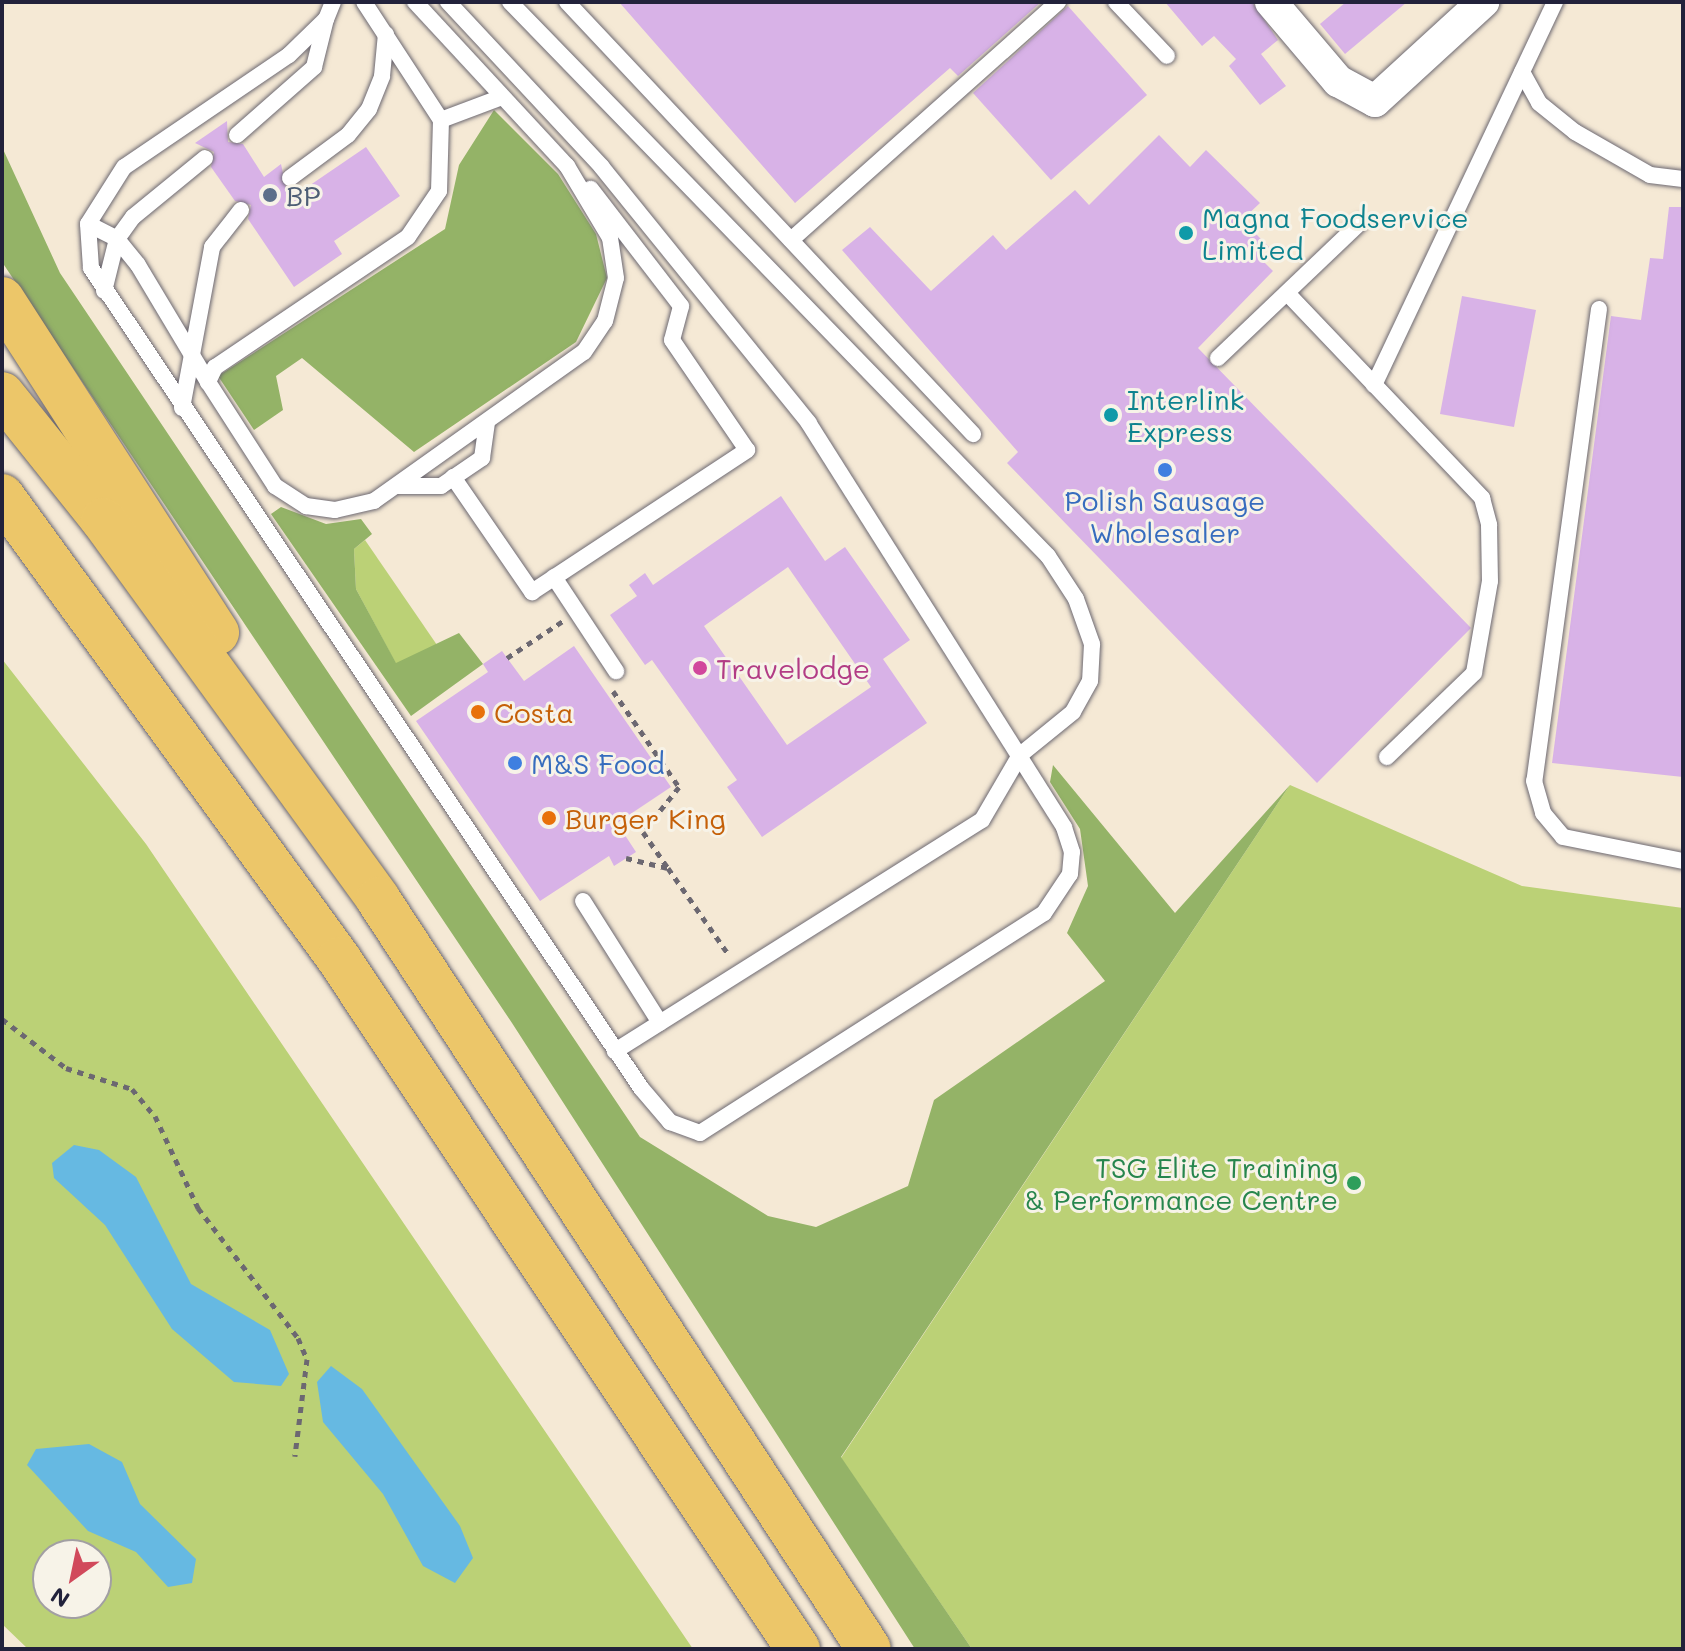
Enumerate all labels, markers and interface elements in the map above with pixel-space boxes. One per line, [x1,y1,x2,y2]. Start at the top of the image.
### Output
place label: BP [286,178,320,212]
marker: BP [261,186,279,204]
place label: Magna Foodservice Limited [1202,200,1469,266]
marker: Magna Foodservice Limited [1177,224,1195,242]
place label: Interlink Express [1127,382,1244,448]
marker: Interlink Express [1102,406,1120,424]
marker: Polish Sausage Wholesaler [1156,461,1174,479]
place label: Polish Sausage Wholesaler [1065,483,1265,549]
place label: Travelodge [716,651,870,685]
marker: Travelodge [691,659,709,677]
place label: Costa [494,695,574,729]
marker: Costa [469,703,487,721]
place label: M&S Food [531,746,665,780]
marker: M&S Food [506,754,524,772]
place label: Burger King [565,801,726,835]
marker: Burger King [540,809,558,827]
place label: TSG Elite Training & Performance Centre [1024,1150,1338,1216]
marker: TSG Elite Training & Performance Centre [1345,1174,1363,1192]
north arrow [32,1539,112,1619]
text: N [45,1581,75,1615]

